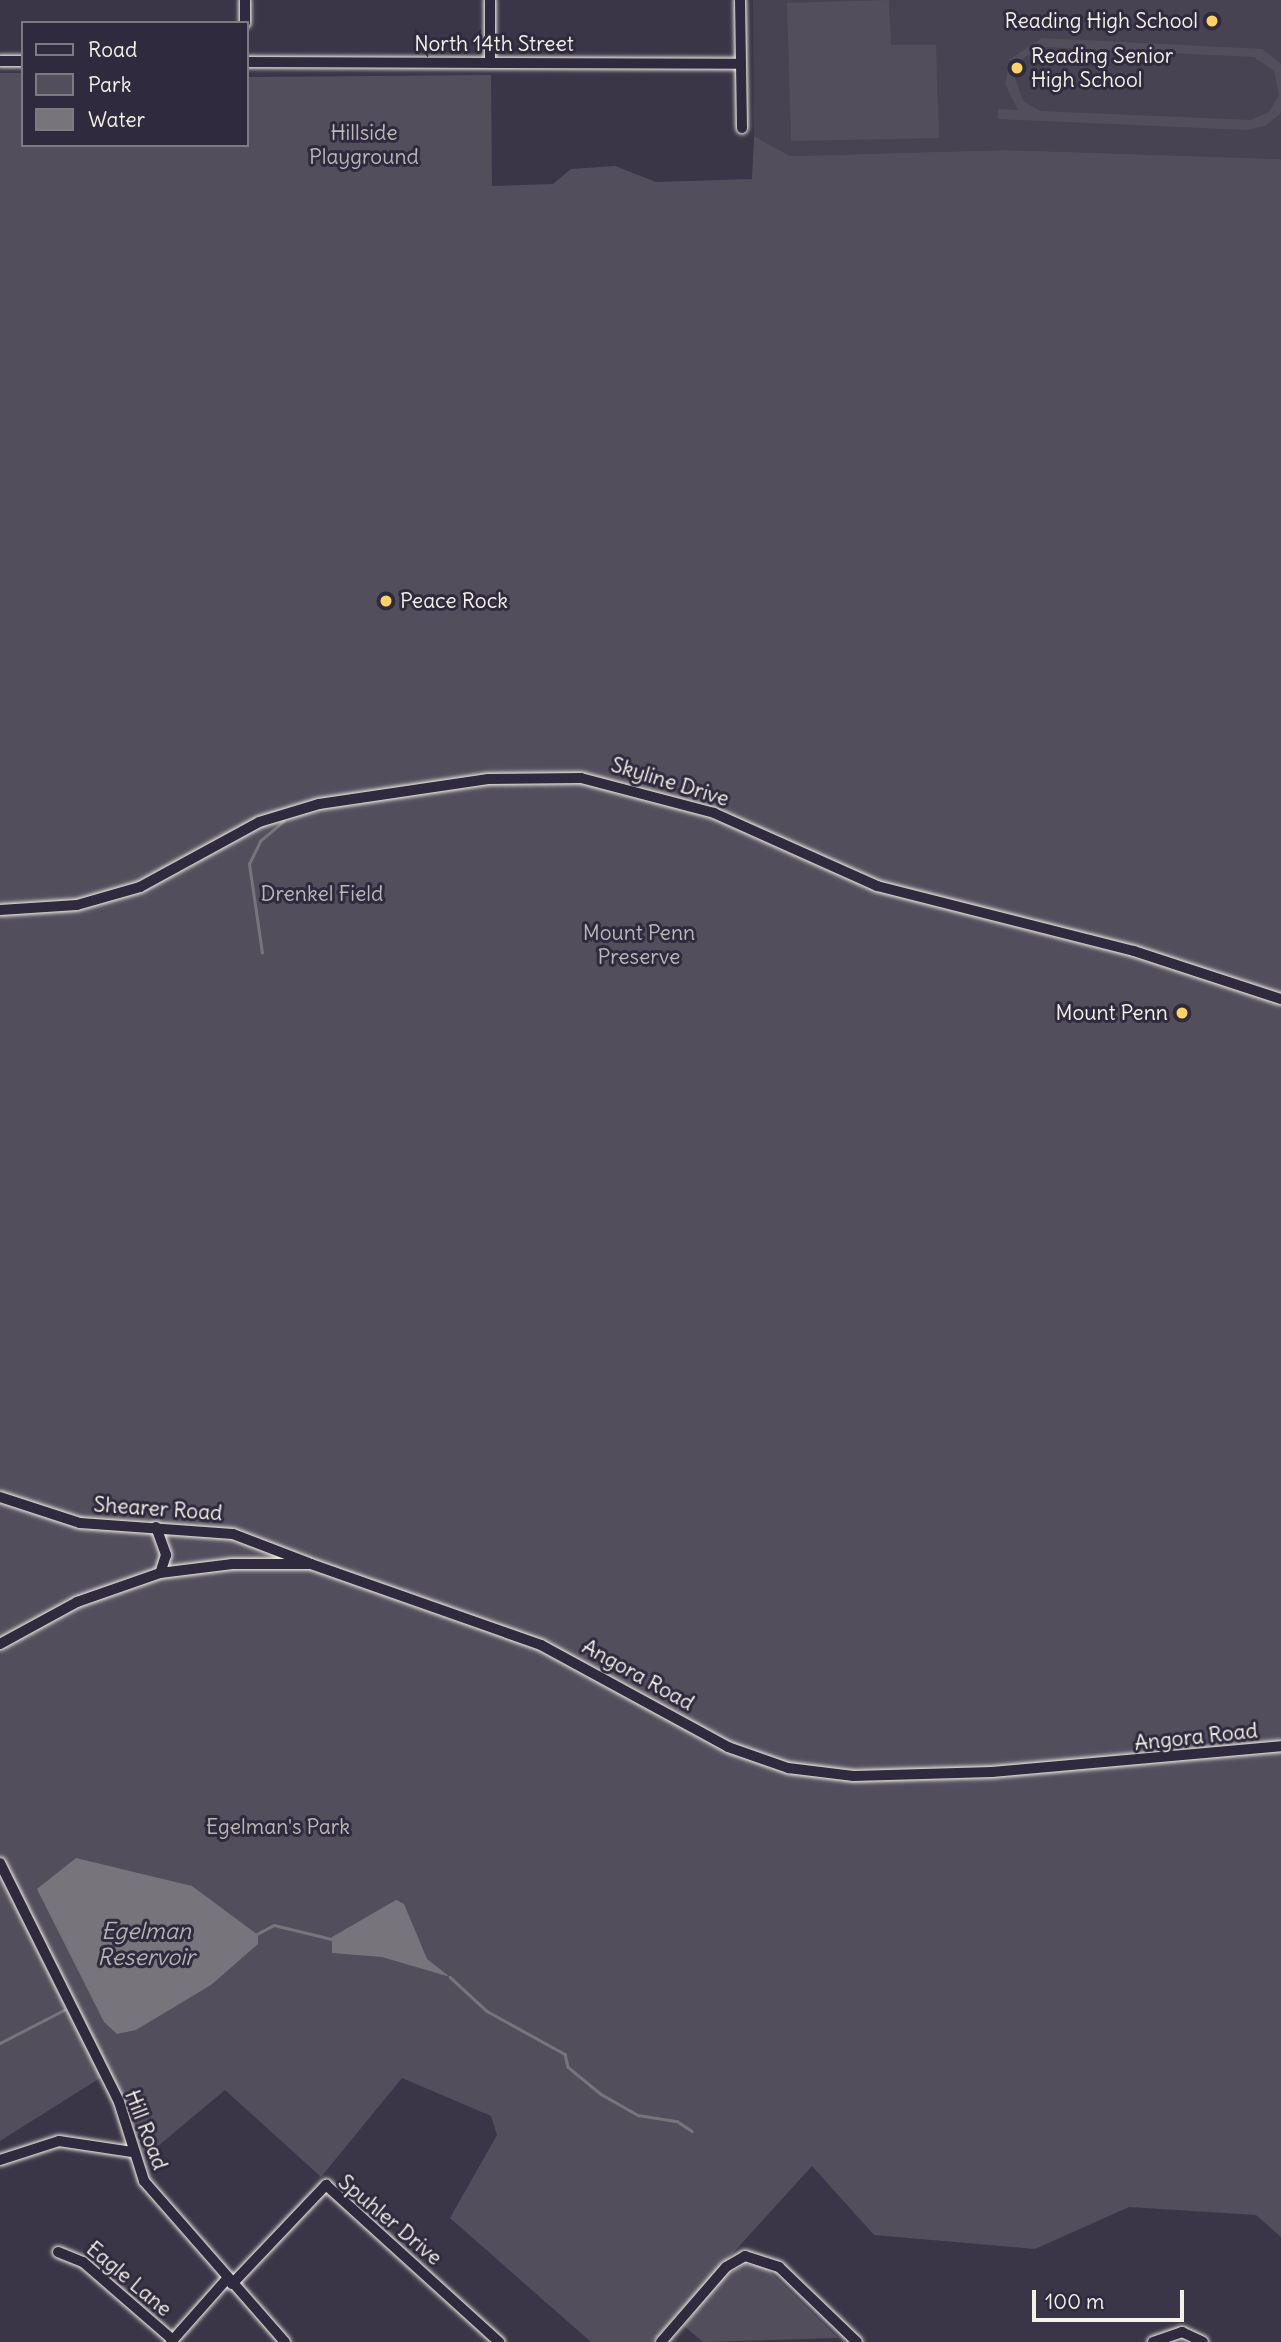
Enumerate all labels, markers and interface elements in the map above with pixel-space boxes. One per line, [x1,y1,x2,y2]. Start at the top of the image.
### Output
place label: Reading High School [1005,8,1198,34]
marker: Reading High School [1204,13,1220,29]
legend [21,21,248,147]
street label: North 14th Street [414,31,574,57]
text: Road [88,36,137,63]
place label: Reading Senior High School [1031,43,1173,93]
marker: Reading Senior High School [1009,60,1025,76]
text: Park [88,71,131,98]
text: Water [88,106,145,133]
park label: Hillside Playground [309,120,419,170]
place label: Peace Rock [400,588,508,614]
marker: Peace Rock [378,593,394,609]
street label: Skyline Drive [608,752,732,812]
park label: Drenkel Field [261,881,383,907]
park label: Mount Penn Preserve [583,920,695,970]
place label: Mount Penn [1056,1000,1168,1026]
marker: Mount Penn [1174,1005,1190,1021]
street label: Shearer Road [93,1492,223,1526]
street label: Angora Road [578,1634,698,1716]
street label: Angora Road [1133,1718,1259,1756]
park label: Egelman's Park [206,1814,350,1840]
water label: Egelman Reservoir [97,1917,195,1971]
street label: Hill Road [119,2087,173,2173]
street label: Spuhler Drive [333,2169,447,2271]
street label: Eagle Lane [81,2236,177,2322]
scale bar [1036,2276,1188,2320]
text: 100 m [1045,2288,1104,2315]

